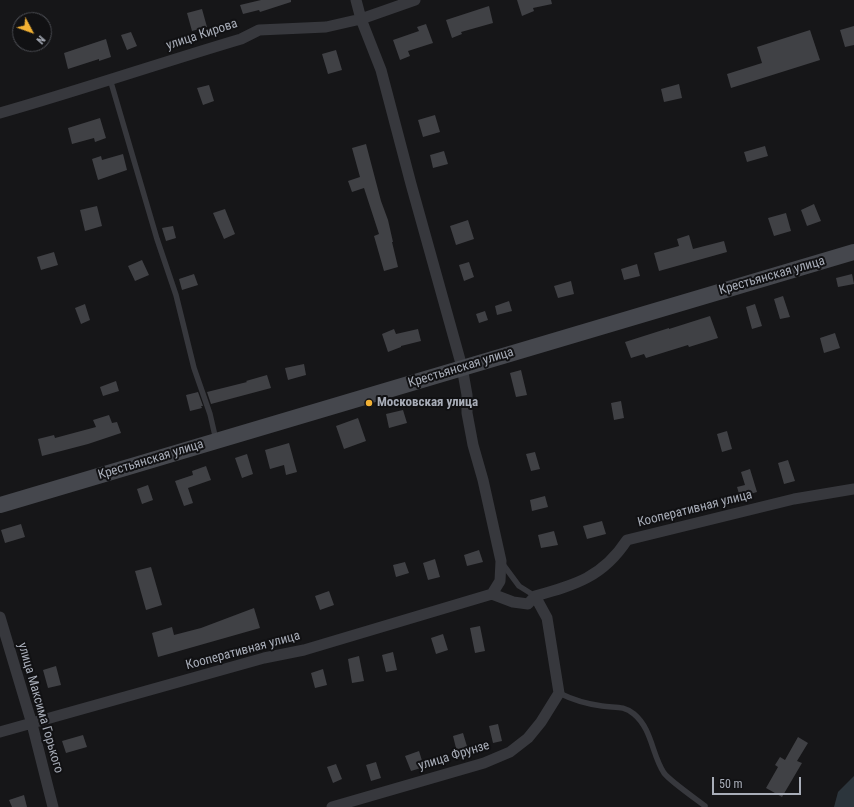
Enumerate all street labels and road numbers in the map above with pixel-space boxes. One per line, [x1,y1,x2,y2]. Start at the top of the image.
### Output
street label: улица Кирова [164,16,240,54]
street label: Крестьянская улица [717,253,827,299]
street label: Крестьянская улица [406,345,516,391]
street label: Крестьянская улица [96,437,206,483]
street label: Кооперативная улица [636,487,754,531]
street label: Кооперативная улица [184,628,302,674]
street label: улица Максима Горького [14,641,66,775]
street label: улица Фрунзе [417,738,491,774]

